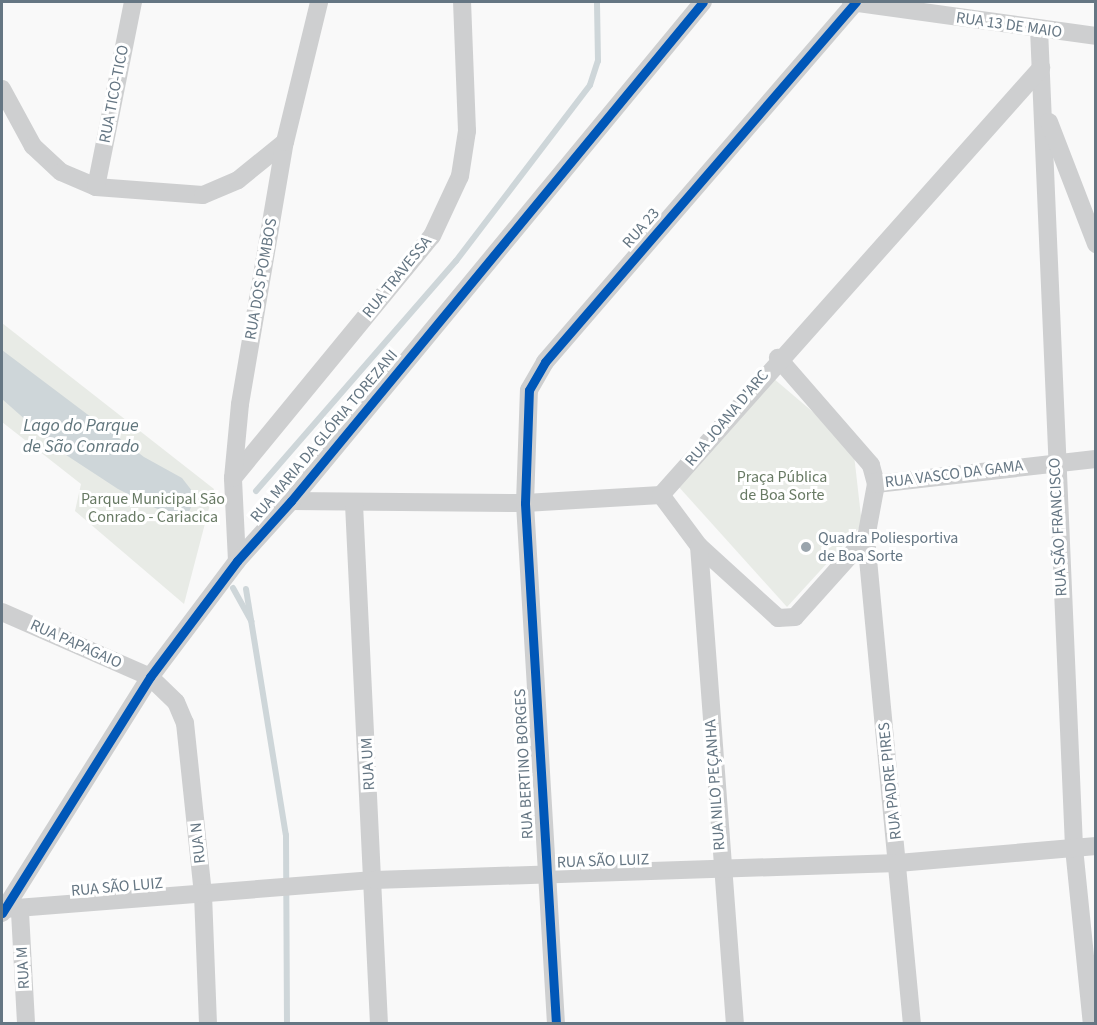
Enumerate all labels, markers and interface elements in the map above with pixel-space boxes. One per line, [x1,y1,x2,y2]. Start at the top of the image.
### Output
street label: RUA 13 DE MAIO [955,8,1063,42]
street label: RUA TICO-TICO [95,43,133,145]
street label: RUA 23 [618,204,664,252]
street label: RUA DOS POMBOS [241,217,281,341]
street label: RUA TRAVESSA [358,232,436,322]
street label: RUA MARIA DA GLÓRIA TOREZANI [246,346,402,526]
street label: RUA JOANA D'ARC [681,366,773,470]
water label: Lago do Parque de São Conrado [23,416,139,458]
street label: RUA VASCO DA GAMA [884,456,1024,492]
street label: RUA SÃO FRANCISCO [1045,457,1071,597]
park label: Praça Pública de Boa Sorte [737,467,827,505]
park label: Parque Municipal São Conrado - Cariacica [81,489,225,527]
place label: Quadra Poliesportiva de Boa Sorte [818,528,958,566]
marker: Quadra Poliesportiva de Boa Sorte [799,540,813,554]
street label: RUA PAPAGAIO [27,615,125,673]
street label: RUA BERTINO BORGES [510,688,538,840]
street label: RUA NILO PEÇANHA [701,719,729,851]
street label: RUA PADRE PIRES [874,721,906,841]
street label: RUA UM [357,737,379,791]
street label: RUA N [186,821,210,865]
street label: RUA SÃO LUIZ [556,850,650,872]
street label: RUA SÃO LUIZ [70,873,164,901]
street label: RUA M [12,946,34,990]

